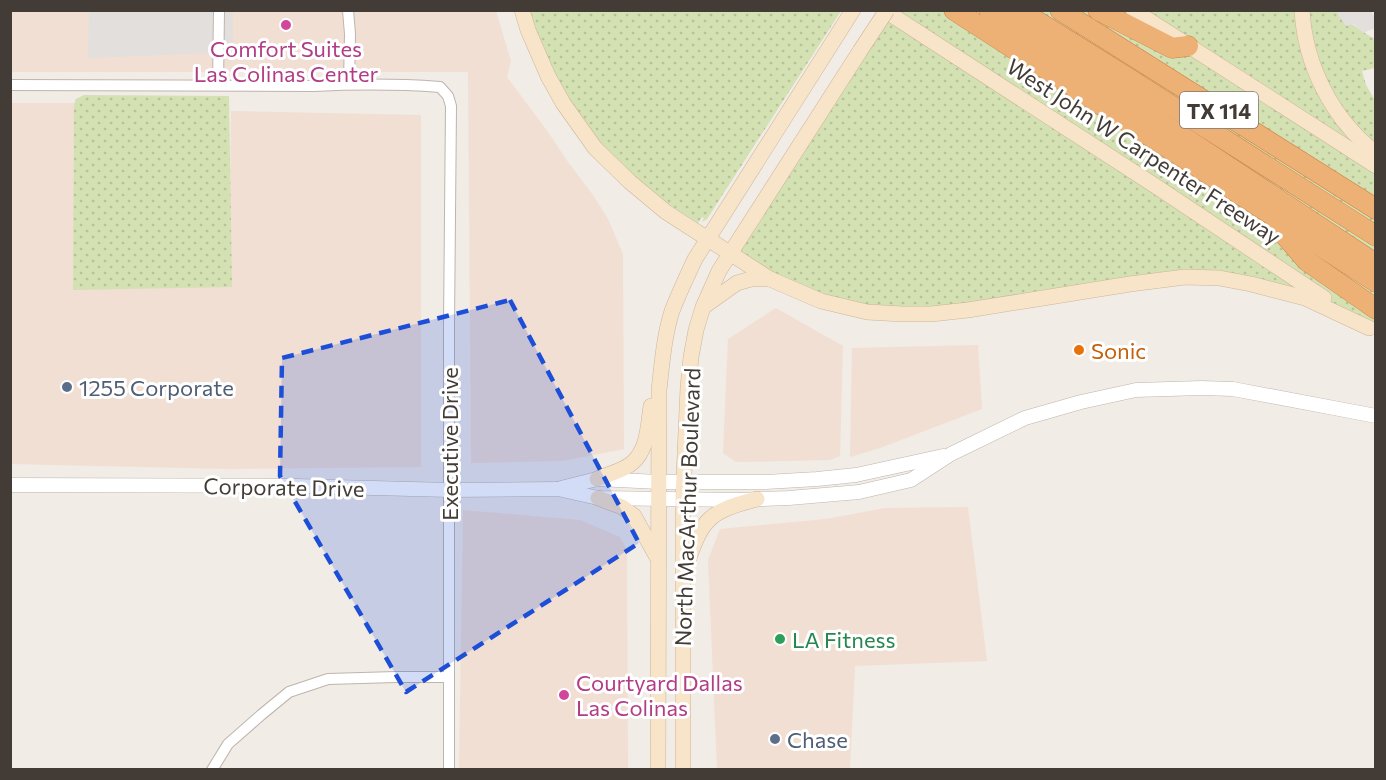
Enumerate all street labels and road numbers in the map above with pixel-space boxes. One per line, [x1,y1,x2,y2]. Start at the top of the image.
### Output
street label: West John W Carpenter Freeway [1002,52,1286,250]
road number: TX 114 [1180,92,1258,128]
street label: Executive Drive [436,367,463,521]
street label: North MacArthur Boulevard [669,367,705,647]
street label: Corporate Drive [203,472,365,502]

